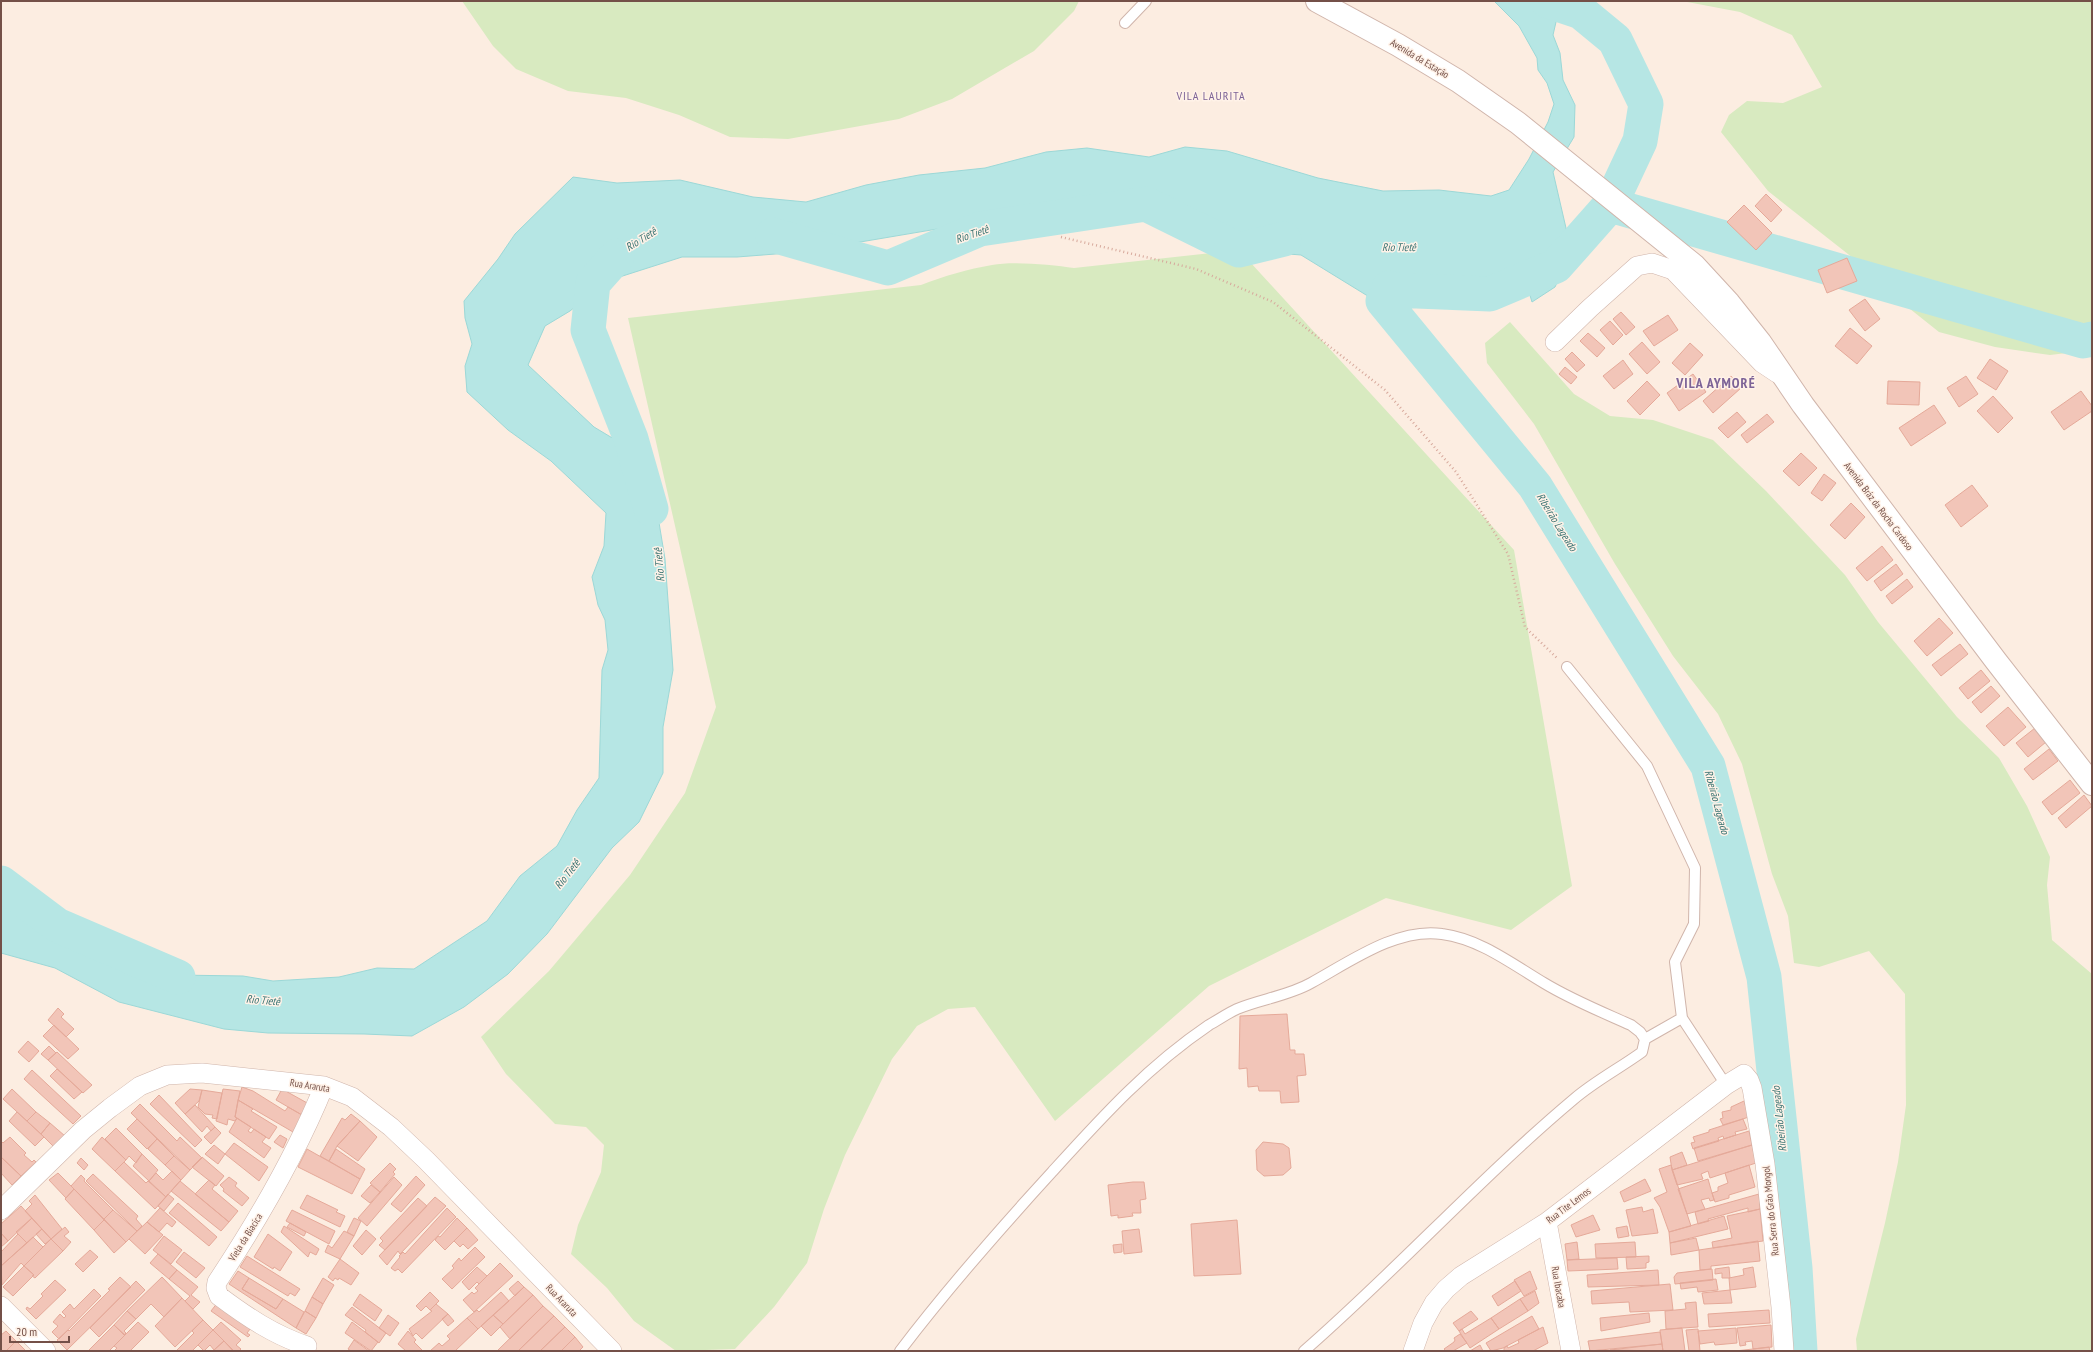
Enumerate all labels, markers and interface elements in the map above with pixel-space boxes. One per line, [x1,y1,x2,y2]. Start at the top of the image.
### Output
street label: Avenida da Estação [1388,36,1451,81]
district label: VILA LAURITA [1175,88,1246,103]
water label: Rio Tietê [954,221,992,246]
water label: Rio Tietê [623,223,660,254]
water label: Rio Tietê [1382,240,1417,254]
district label: VILA AYMORÉ [1675,374,1756,392]
street label: Avenida Bráz da Rocha Cardoso [1841,460,1916,553]
water label: Ribeirão Lageado [1534,490,1581,555]
water label: Rio Tietê [650,546,667,582]
water label: Ribeirão Lageado [1702,768,1733,837]
water label: Rio Tietê [551,855,584,892]
water label: Rio Tietê [246,992,282,1009]
street label: Rua Araruta [289,1076,331,1095]
water label: Ribeirão Lageado [1768,1084,1789,1152]
street label: Rua Serra do Grão Mongol [1759,1165,1782,1256]
street label: Rua Tite Lemos [1543,1184,1594,1226]
street label: Viela da Biacica [225,1211,265,1264]
street label: Rua Ibacaba [1548,1265,1569,1309]
street label: Rua Araruta [543,1281,580,1319]
scale bar [10,1318,69,1344]
text: 20 m [16,1324,37,1339]

